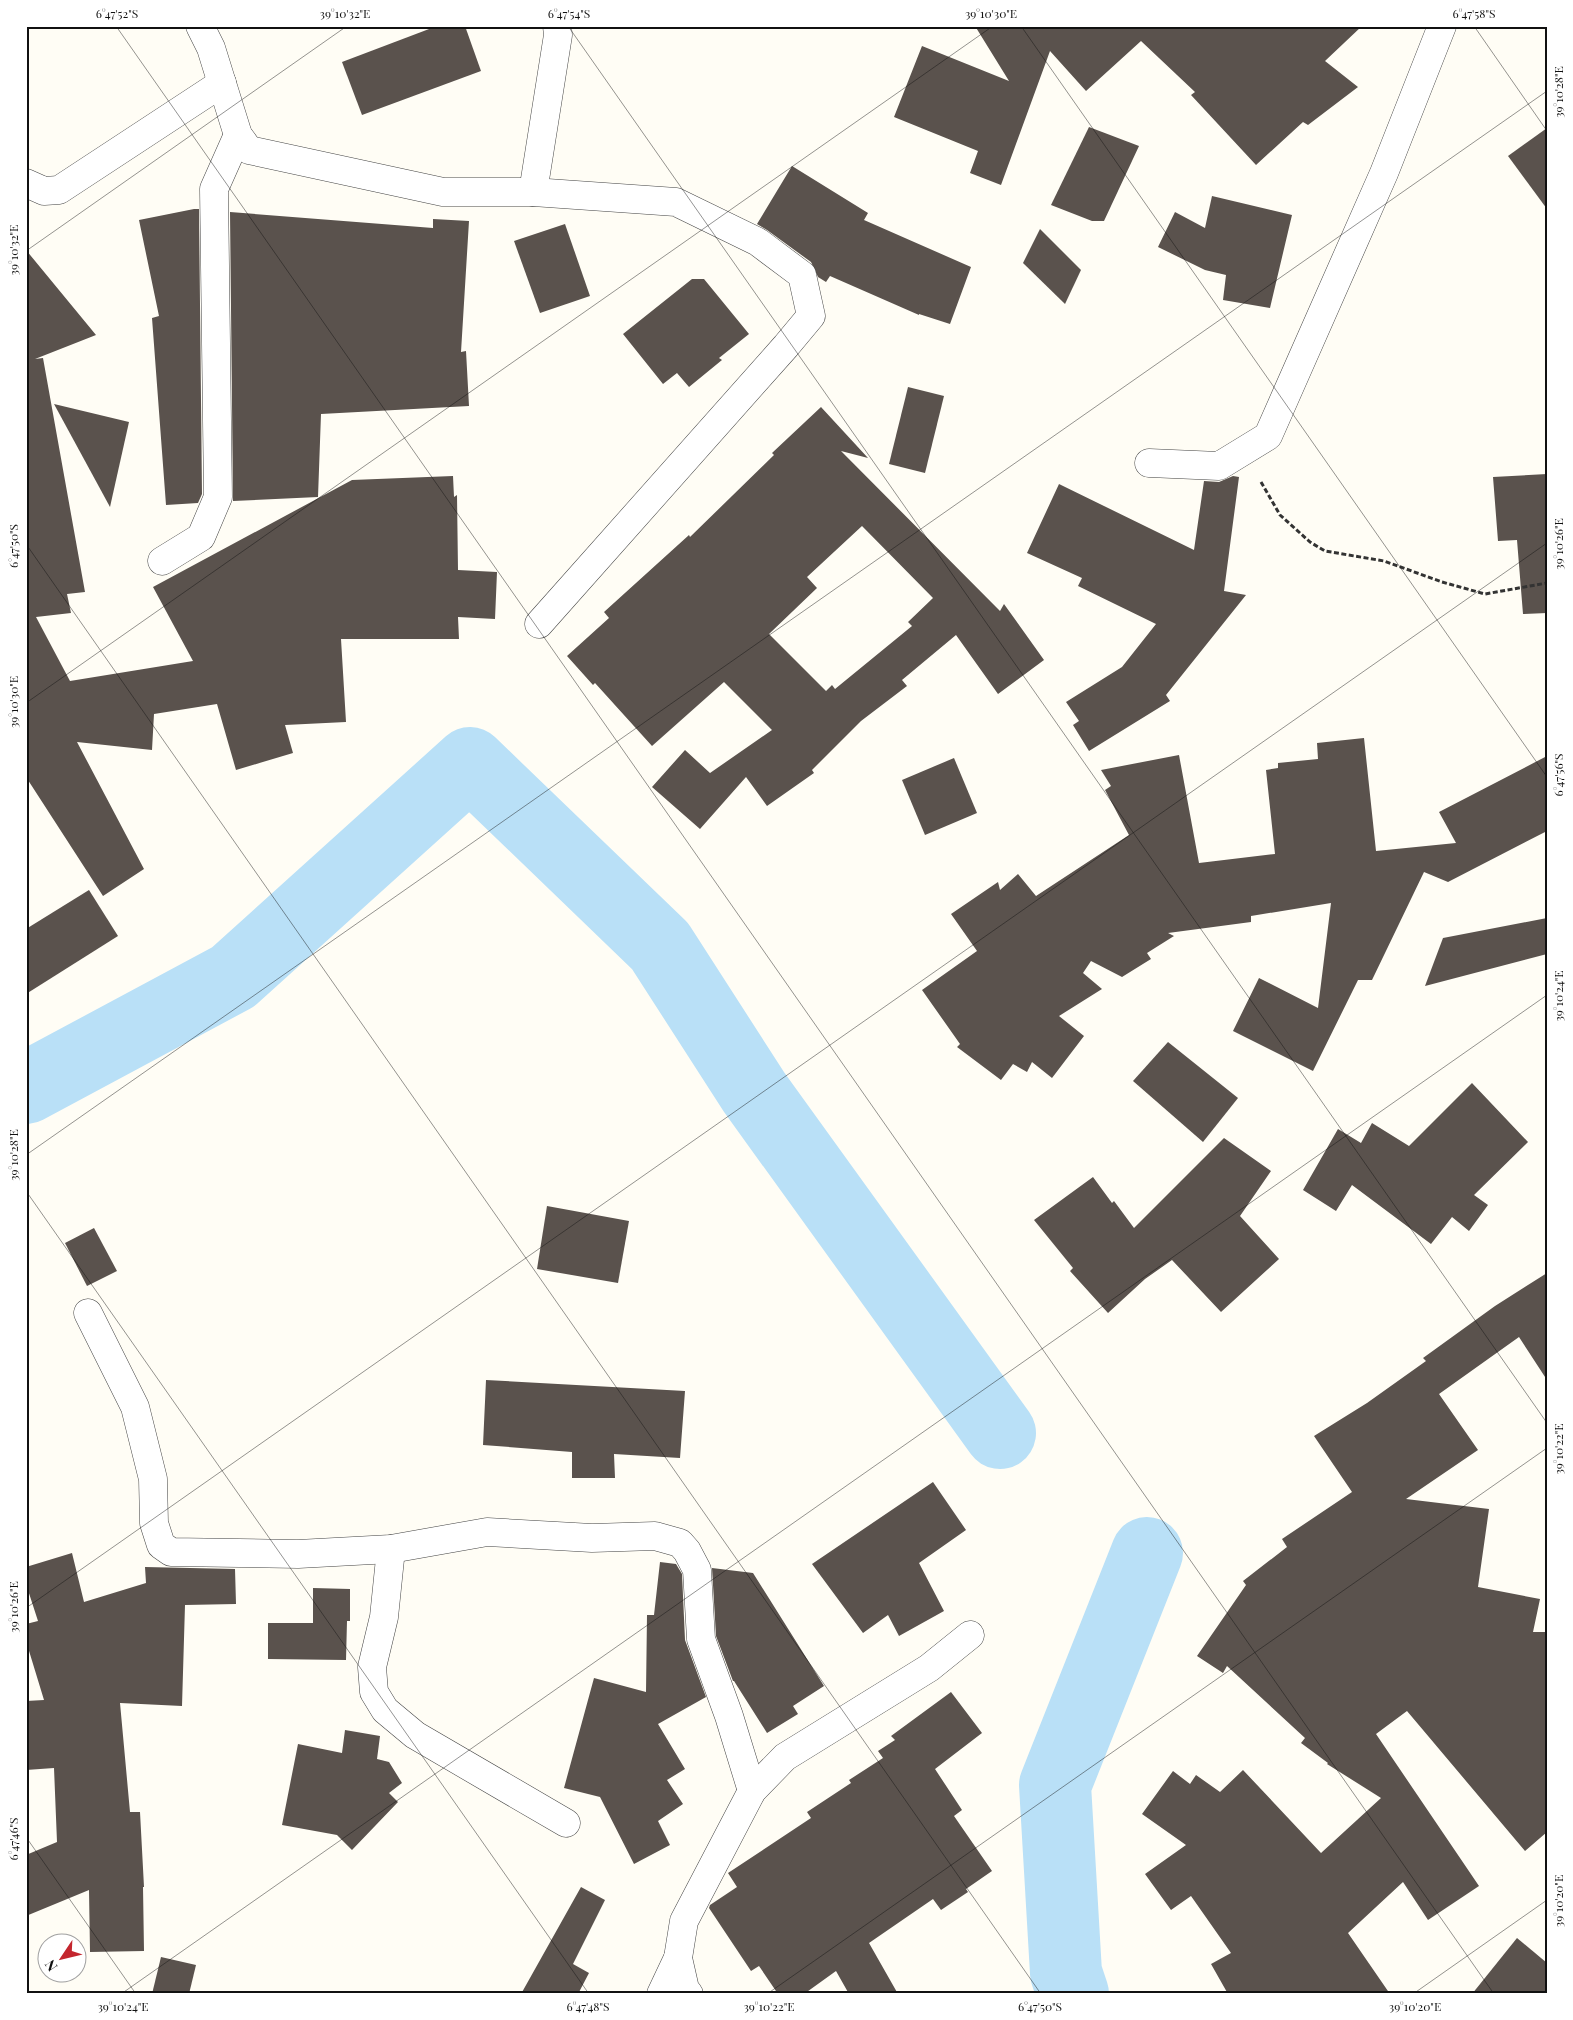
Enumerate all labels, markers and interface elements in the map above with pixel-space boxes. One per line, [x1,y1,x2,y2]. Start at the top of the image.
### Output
text: 6°47'52"S [96,5,138,21]
text: 39°10'32"E [320,5,370,21]
text: 6°47'54"S [548,5,590,21]
text: 39°10'30"E [965,5,1017,21]
text: 6°47'58"S [1452,5,1496,21]
text: 39°10'28"E [1550,66,1566,118]
text: 39°10'32"E [5,225,21,275]
text: 39°10'26"E [1550,518,1566,570]
text: 6°47'50"S [5,524,21,568]
text: 39°10'30"E [5,676,21,728]
text: 6°47'56"S [1550,754,1566,796]
text: 39°10'24"E [1550,970,1566,1022]
text: 39°10'28"E [5,1129,21,1181]
text: 39°10'22"E [1550,1423,1566,1475]
text: 39°10'26"E [5,1581,21,1633]
text: 6°47'46"S [5,1817,21,1861]
text: 39°10'20"E [1550,1875,1566,1927]
north arrow [38,1932,88,1982]
text: N [40,1956,62,1975]
text: 39°10'24"E [97,1998,149,2014]
text: 6°47'48"S [566,1998,610,2014]
text: 39°10'22"E [743,1998,795,2014]
text: 6°47'50"S [1018,1998,1062,2014]
text: 39°10'20"E [1389,1998,1441,2014]

